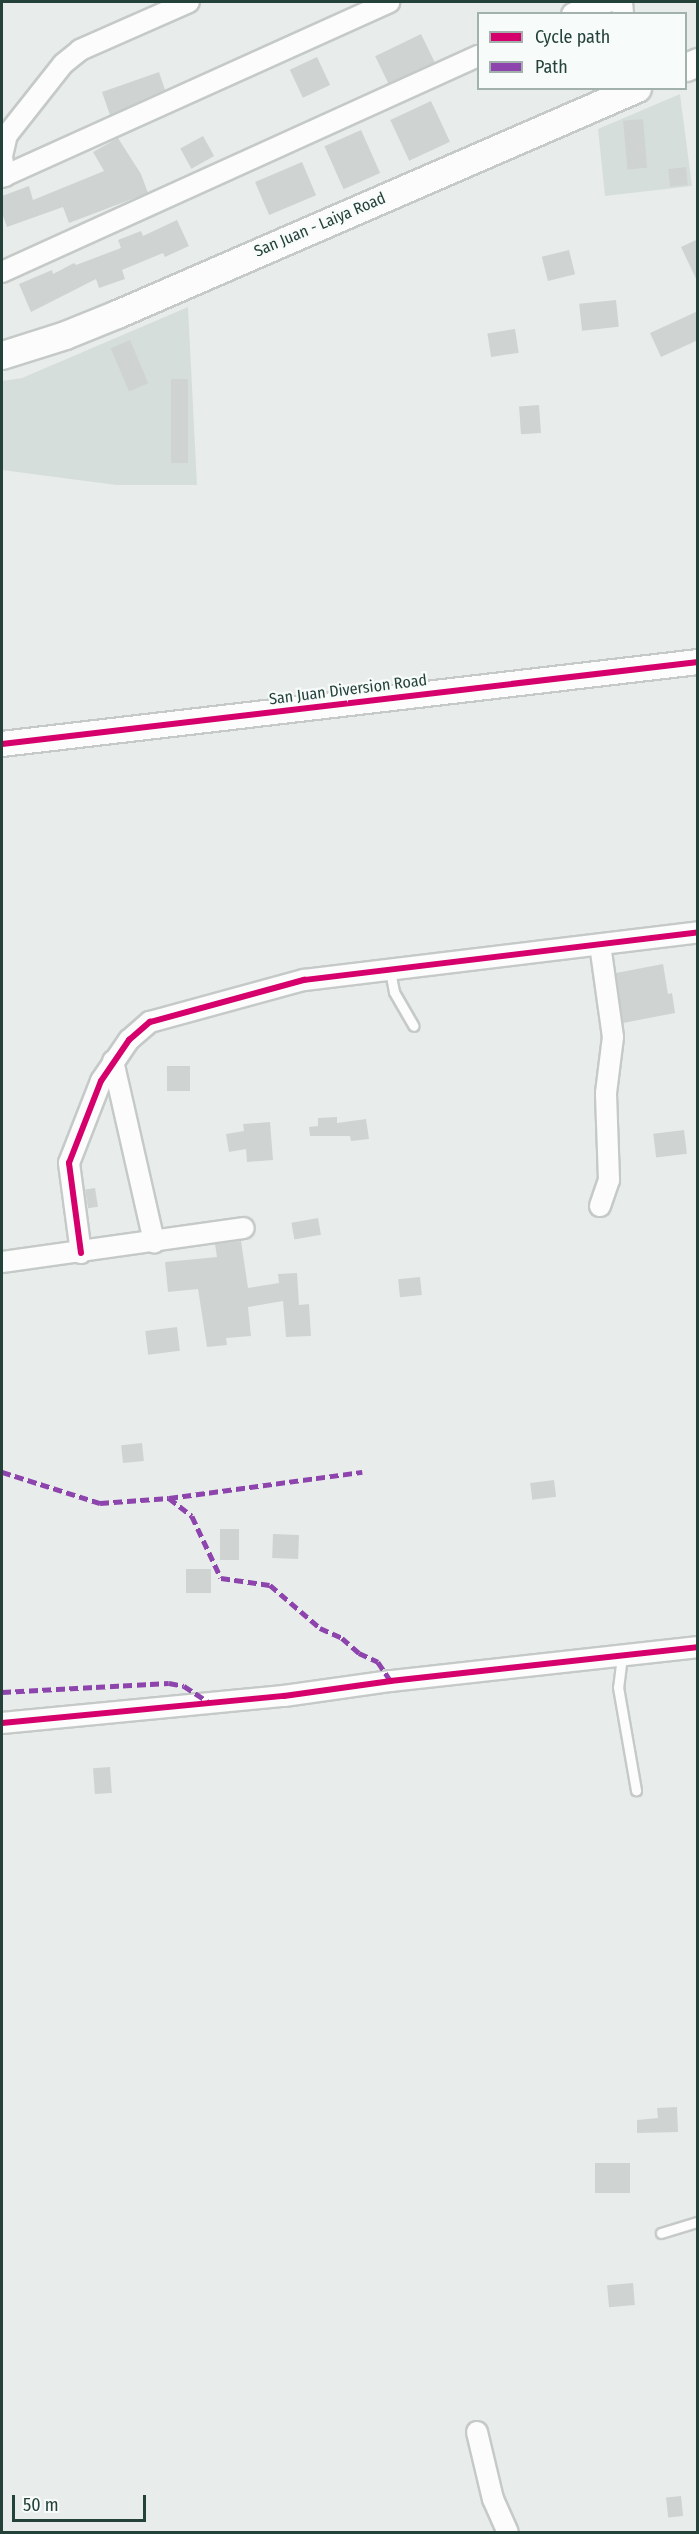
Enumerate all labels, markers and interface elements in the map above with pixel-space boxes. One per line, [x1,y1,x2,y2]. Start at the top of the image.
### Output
legend [477,12,687,90]
text: Cycle path [535,26,610,48]
text: Path [535,56,568,78]
street label: San Juan - Laiya Road [251,189,389,261]
street label: San Juan Diversion Road [268,671,428,709]
scale bar [15,2483,148,2521]
text: 50 m [23,2494,59,2516]

